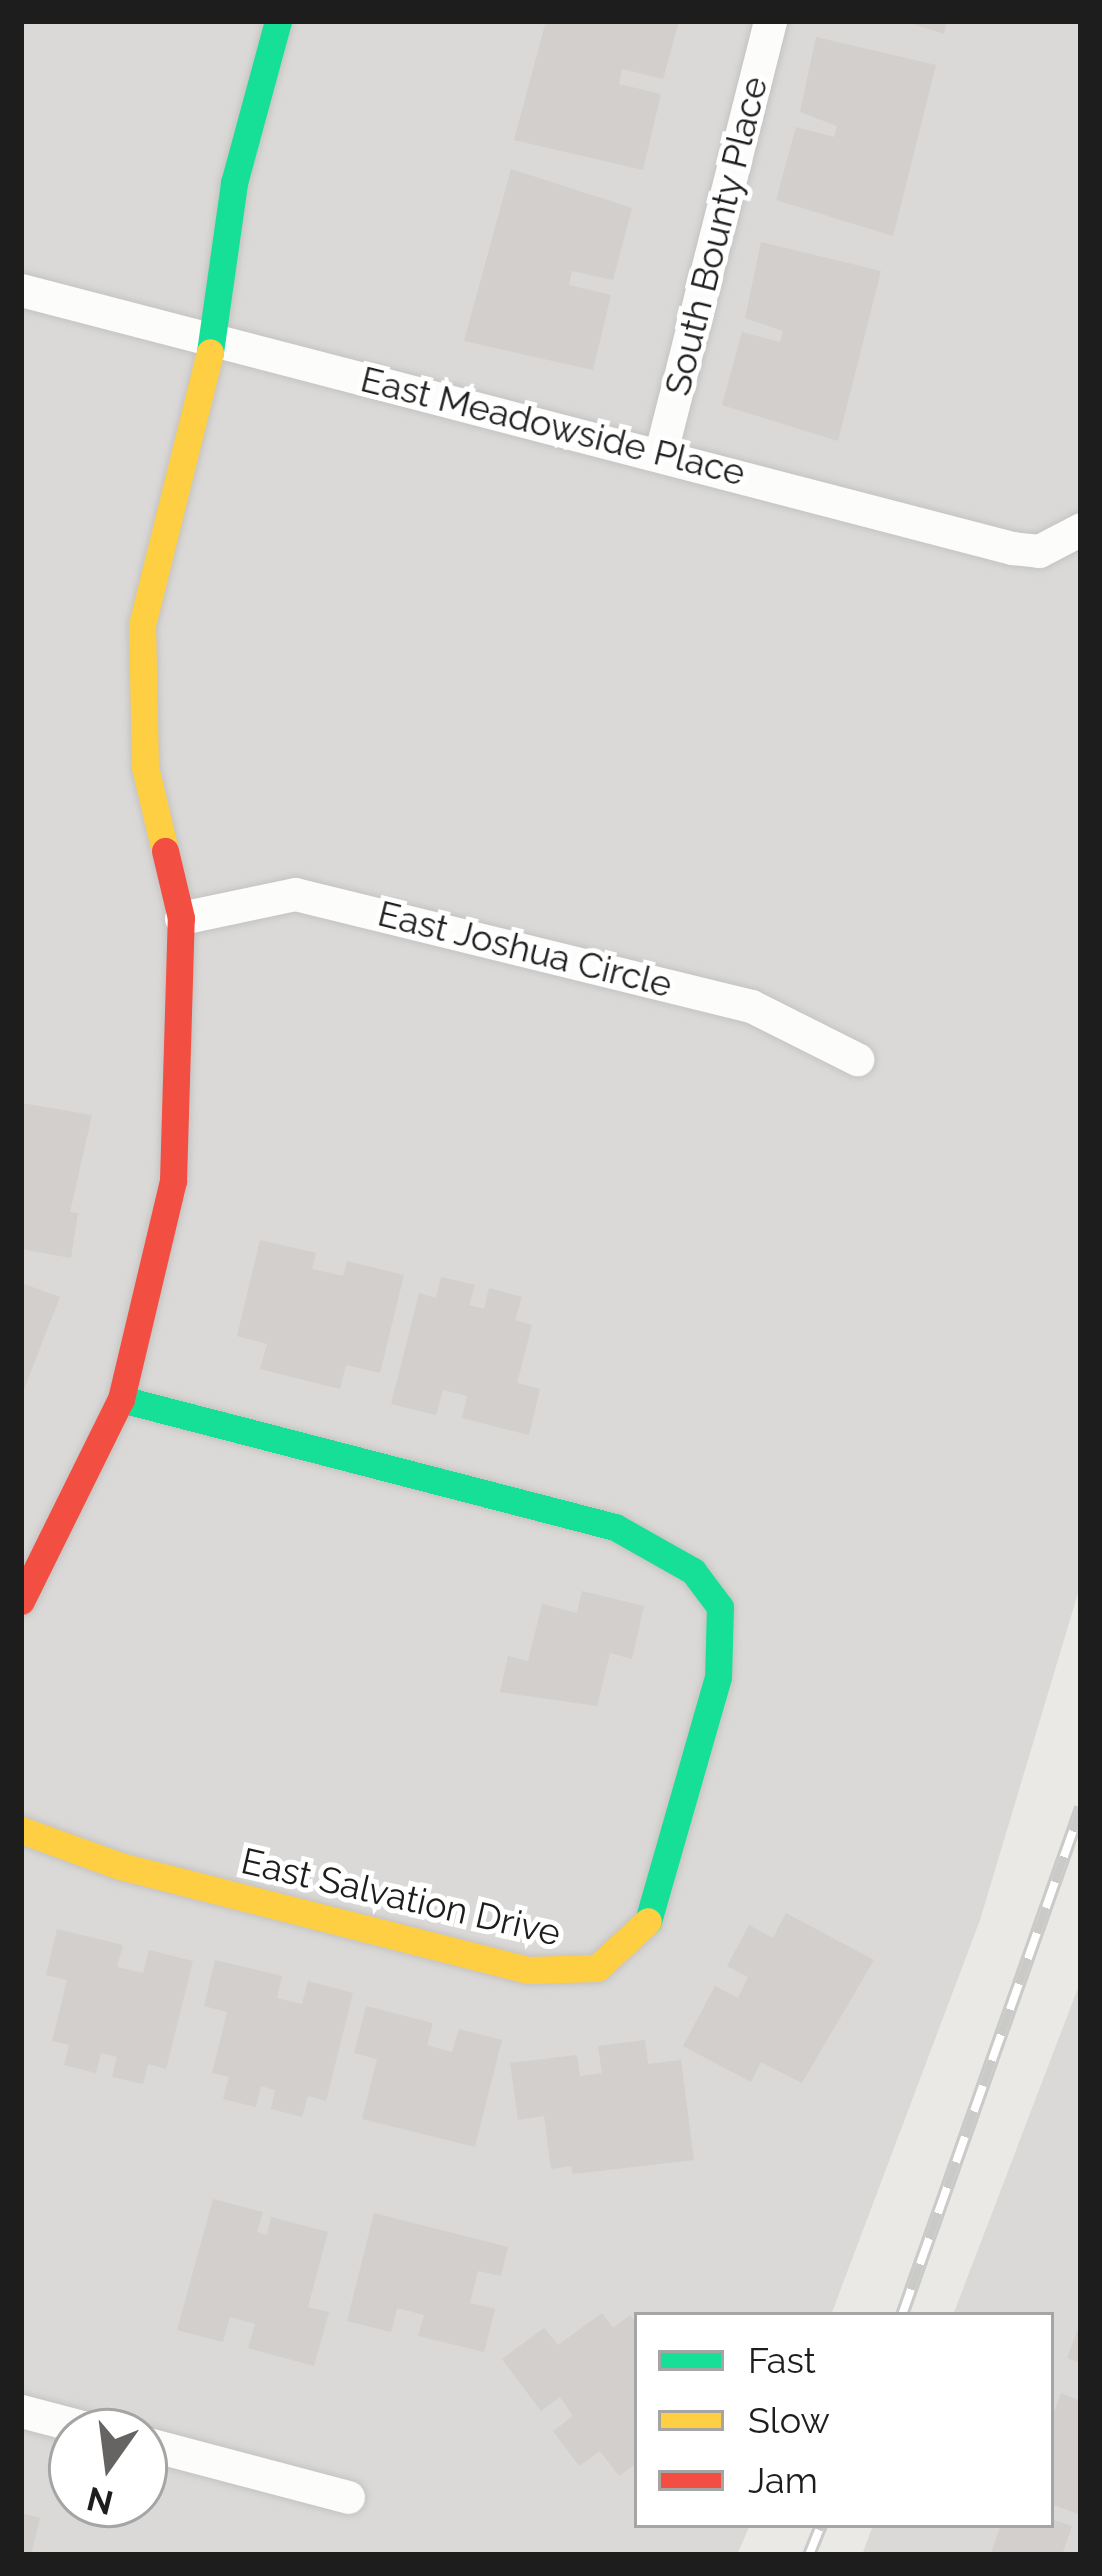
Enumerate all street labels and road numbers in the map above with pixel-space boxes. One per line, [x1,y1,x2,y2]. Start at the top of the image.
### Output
street label: South Bounty Place [655,72,777,400]
street label: East Meadowside Place [356,357,750,495]
street label: East Joshua Circle [373,891,677,1007]
street label: East Salvation Drive [237,1839,565,1955]

